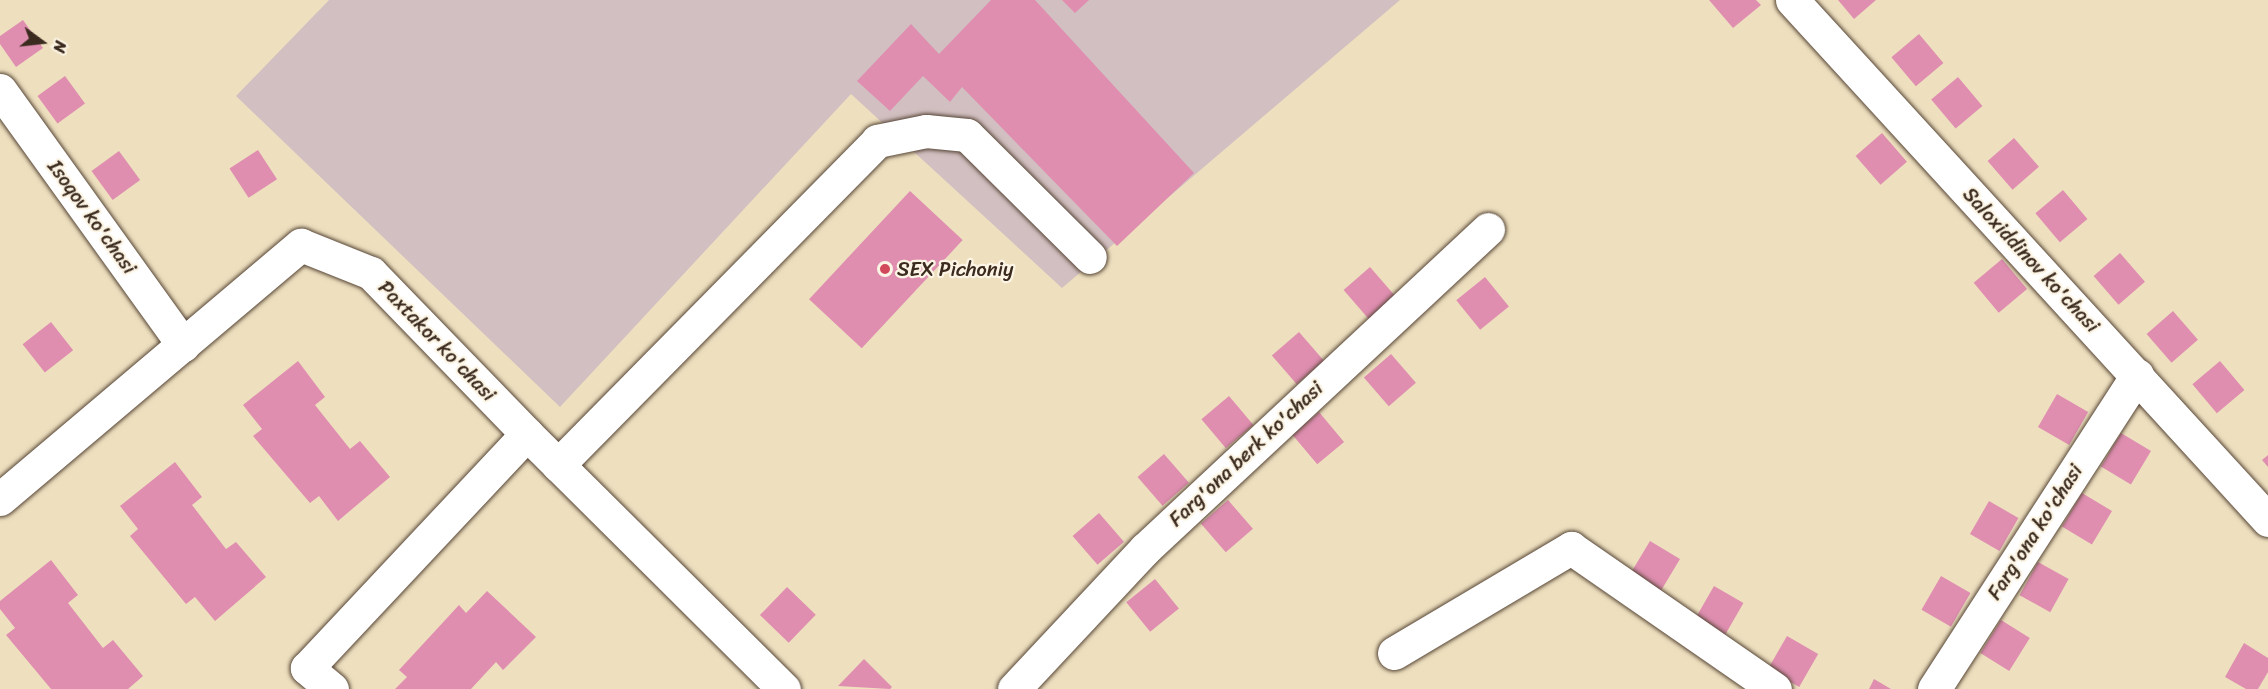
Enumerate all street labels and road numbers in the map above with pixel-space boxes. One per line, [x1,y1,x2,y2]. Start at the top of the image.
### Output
street label: Isoqov ko'chasi [43,155,141,279]
street label: Saloxiddinov ko'chasi [1958,182,2104,338]
street label: Paxtakor ko'chasi [373,276,501,406]
street label: Farg'ona berk ko'chasi [1164,376,1328,532]
street label: Farg'ona ko'chasi [1982,460,2088,604]

